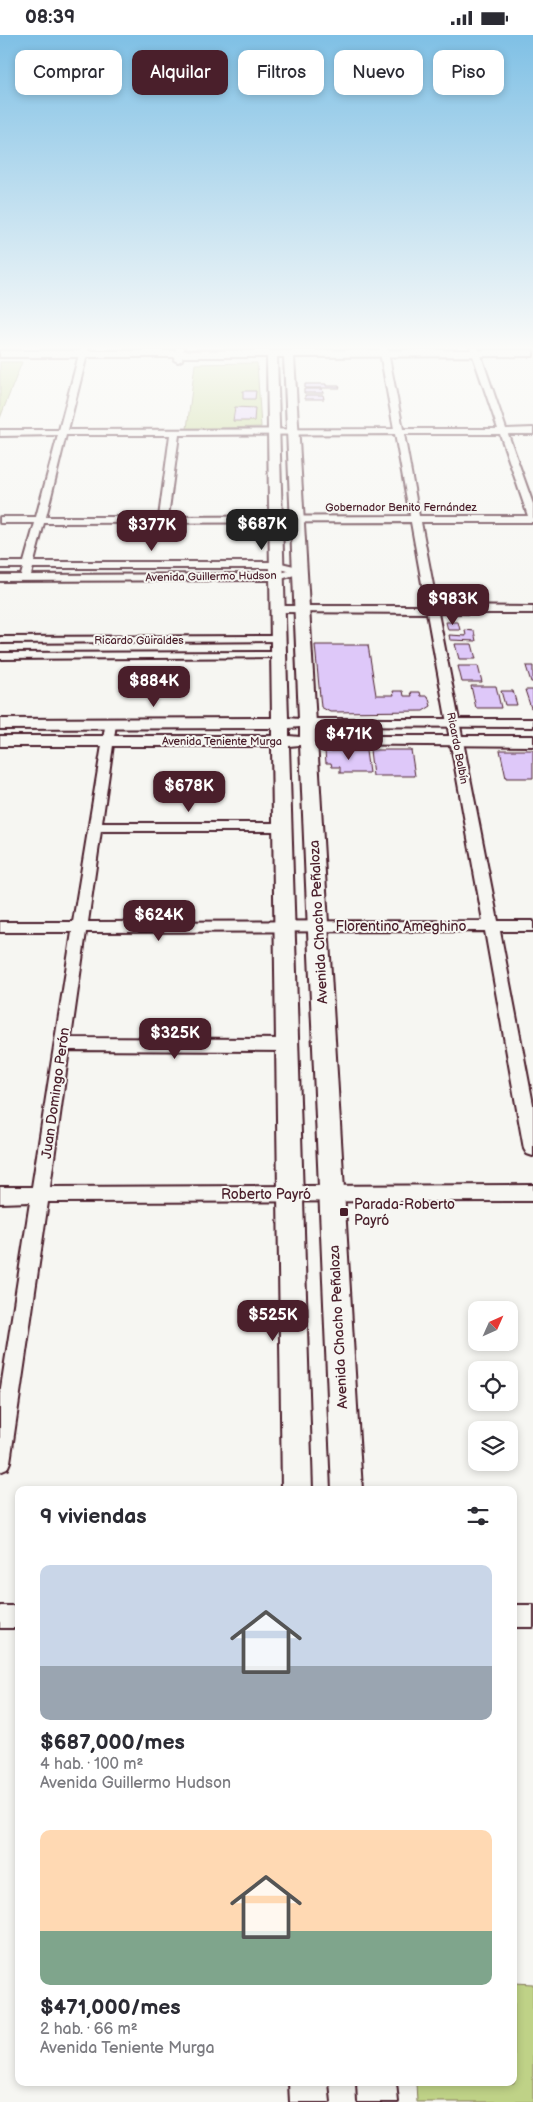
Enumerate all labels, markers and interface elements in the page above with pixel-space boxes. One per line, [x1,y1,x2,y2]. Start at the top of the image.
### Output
text: 08:39 [25,6,75,29]
chip: Comprar [15,50,122,95]
chip: Alquilar [132,50,228,95]
chip: Filtros [238,50,324,95]
chip: Nuevo [334,50,423,95]
chip: Piso [433,50,504,95]
street label: Gobernador Benito Fernández [325,501,478,514]
pin: $377K [117,509,187,552]
pin: $687K [227,509,297,551]
text: $687K [237,515,287,534]
text: $377K [128,516,176,535]
street label: Avenida Guillermo Hudson [145,569,277,584]
pin: $983K [418,583,488,626]
text: $983K [428,590,478,609]
street label: Ricardo Güiraldes [94,634,184,647]
pin: $884K [119,665,189,708]
text: $884K [129,672,179,691]
street label: Ricardo Balbín [444,711,471,785]
pin: $471K [314,719,384,761]
text: $471K [326,725,372,744]
street label: Avenida Teniente Murga [162,735,282,748]
pin: $678K [154,771,224,813]
text: $678K [164,777,214,796]
street label: Avenida Chacho Peñaloza [306,839,331,1004]
pin: $624K [124,899,194,942]
text: $624K [134,906,184,925]
street label: Florentino Ameghino [336,918,466,935]
pin: $325K [140,1017,210,1060]
text: $325K [150,1024,200,1043]
street label: Juan Domingo Perón [38,1026,73,1160]
street label: Roberto Payró [221,1186,311,1203]
place label: Parada-Roberto Payró [354,1196,455,1229]
marker: Parada-Roberto Payró [338,1206,350,1218]
street label: Avenida Chacho Peñaloza [326,1244,351,1409]
pin: $525K [238,1299,308,1342]
north arrow [468,1301,518,1351]
map controls [468,1301,518,1471]
text: $525K [248,1306,298,1325]
button: locate [468,1361,518,1411]
button: layers [468,1421,518,1471]
icon: filters [464,1502,492,1530]
text: 9 viviendas [40,1504,147,1529]
icon: home [221,1597,311,1687]
text: $687,000/mes [40,1730,185,1755]
text: 4 hab. · 100 m² [40,1755,143,1774]
text: Avenida Guillermo Hudson [40,1774,231,1793]
icon: home [221,1862,311,1952]
text: $471,000/mes [40,1995,181,2020]
text: 2 hab. · 66 m² [40,2020,138,2039]
text: Avenida Teniente Murga [40,2039,215,2058]

